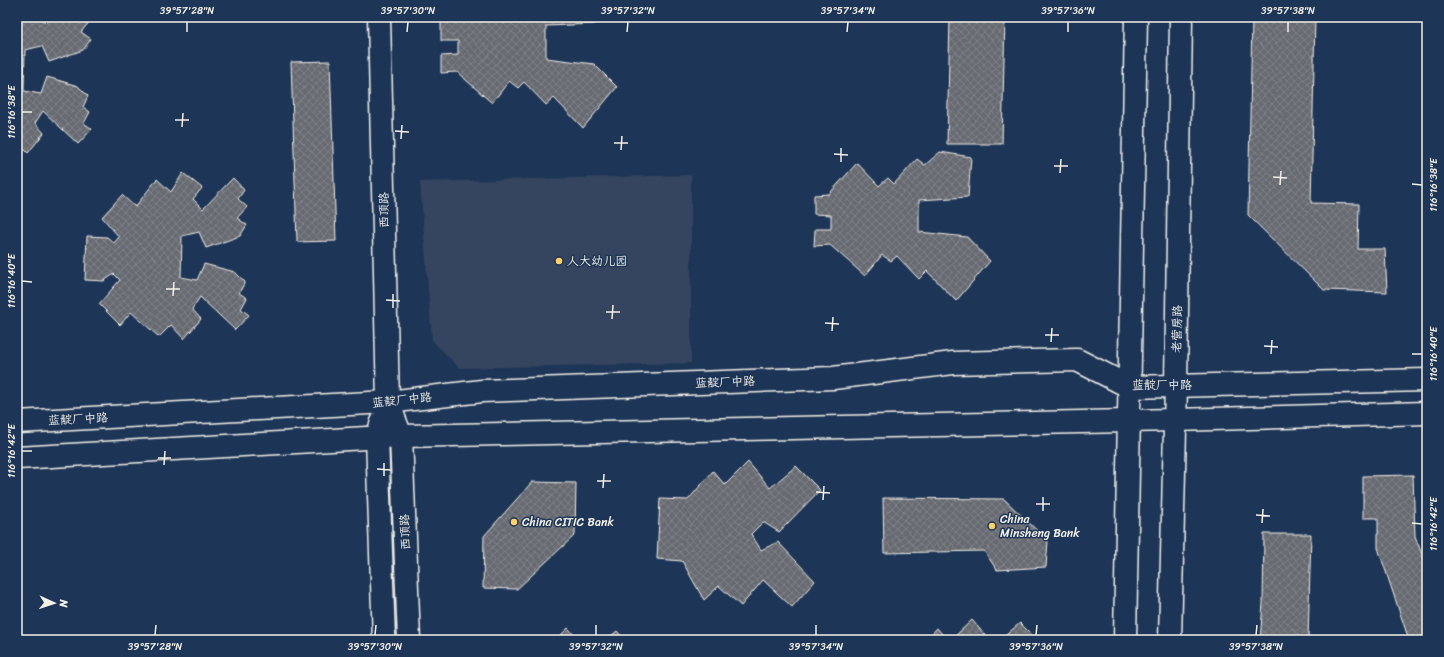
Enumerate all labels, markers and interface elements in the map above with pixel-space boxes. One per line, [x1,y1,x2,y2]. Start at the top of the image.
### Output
text: 39°57'28"N [160,2,214,20]
text: 39°57'30"N [381,2,435,20]
text: 39°57'32"N [601,2,655,20]
text: 39°57'34"N [821,2,875,20]
text: 39°57'36"N [1041,2,1095,20]
text: 39°57'38"N [1261,2,1315,20]
text: 116°16'38"E [3,84,21,139]
text: 116°16'38"E [1425,157,1443,212]
street label: 西顶路 [373,192,395,228]
place label: 人大幼儿园 [567,250,627,272]
text: 116°16'40"E [3,252,21,308]
marker: 人大幼儿园 [554,256,564,266]
street label: 老营房路 [1166,305,1188,353]
text: 116°16'40"E [1425,325,1443,381]
street label: 蓝靛厂中路 [695,370,755,394]
street label: 蓝靛厂中路 [1132,374,1192,396]
street label: 蓝靛厂中路 [371,386,433,414]
street label: 蓝靛厂中路 [47,406,109,432]
text: 116°16'42"E [3,423,21,478]
text: 116°16'42"E [1425,496,1443,551]
place label: China Minsheng Bank [1000,508,1080,544]
place label: China CITIC Bank [522,511,614,533]
street label: 西顶路 [393,514,417,550]
marker: China CITIC Bank [509,517,519,527]
marker: China Minsheng Bank [987,521,997,531]
north arrow [34,583,74,623]
text: N [54,598,73,608]
text: 39°57'28"N [128,638,182,656]
text: 39°57'30"N [348,638,402,656]
text: 39°57'32"N [569,638,623,656]
text: 39°57'34"N [789,638,843,656]
text: 39°57'36"N [1009,638,1063,656]
text: 39°57'38"N [1229,638,1283,656]

